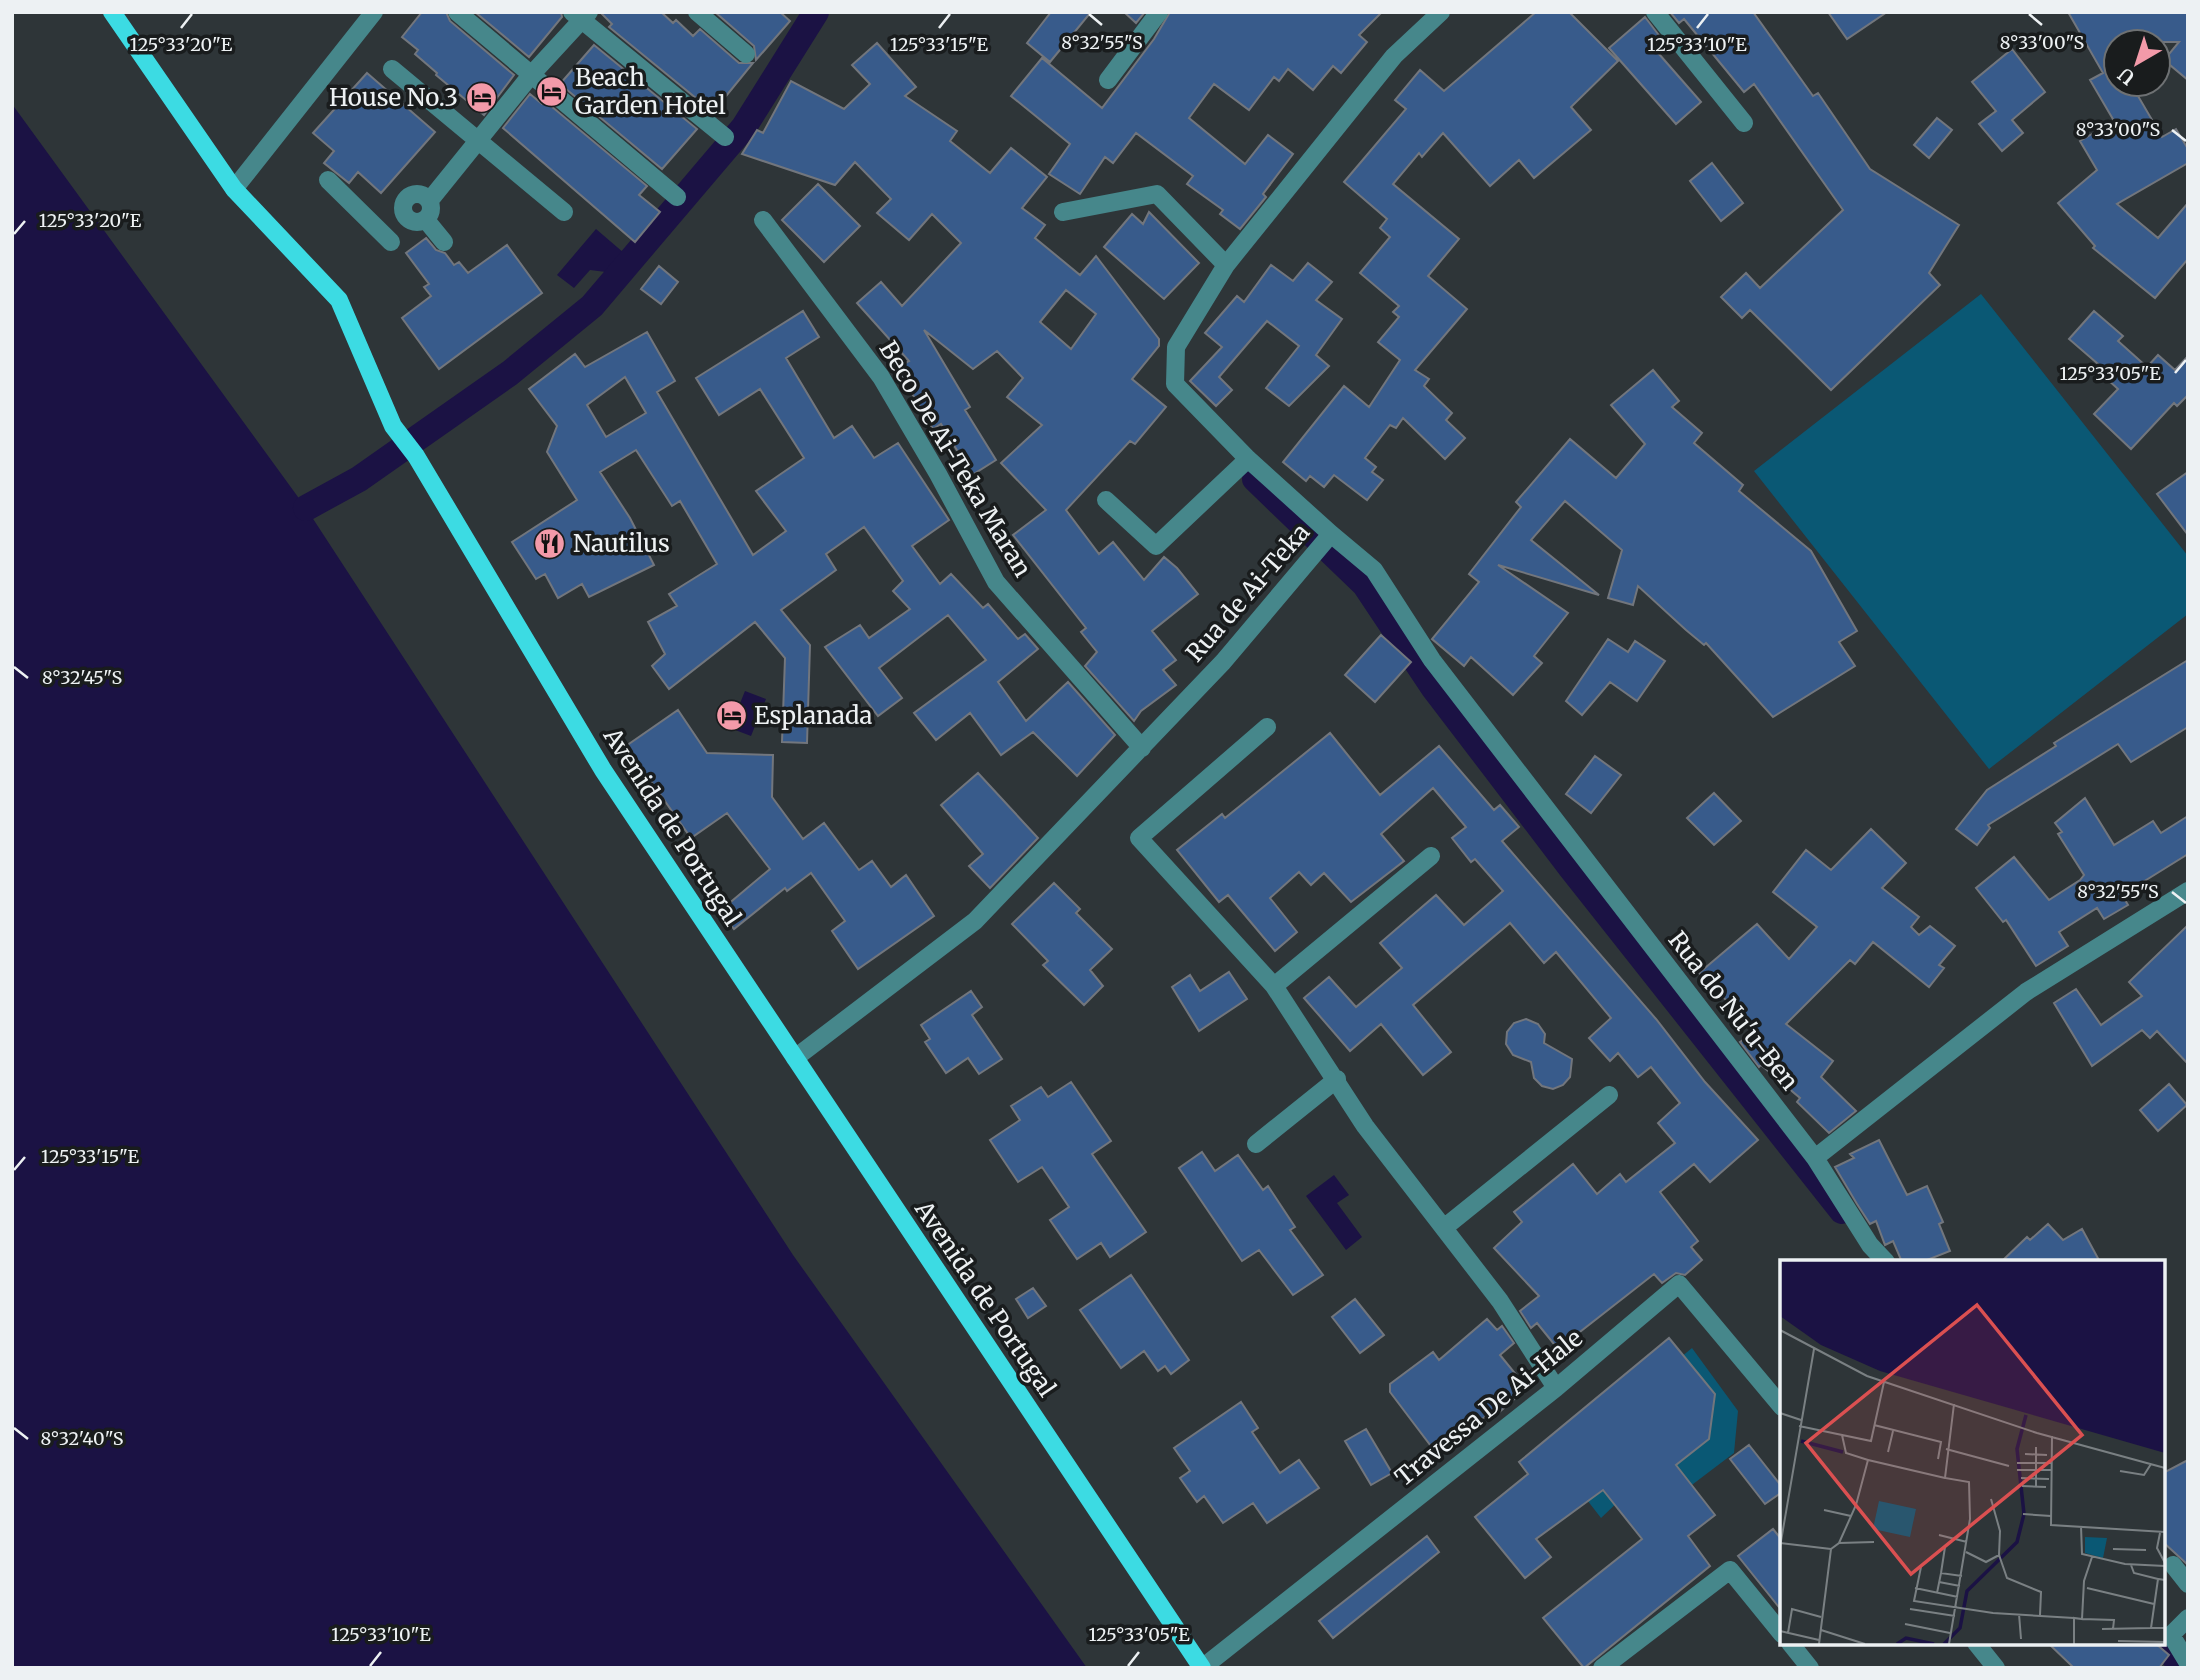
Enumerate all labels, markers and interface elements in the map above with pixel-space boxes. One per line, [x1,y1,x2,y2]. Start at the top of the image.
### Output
north arrow [2102,28,2172,98]
text: 8°32'55"S [1061,31,1143,54]
text: 8°33'00"S [2000,31,2085,54]
text: 125°33'20"E [130,33,233,56]
text: 125°33'15"E [890,33,989,56]
text: 125°33'10"E [1647,33,1747,56]
place label: Beach Garden Hotel [575,62,726,121]
text: U [2113,62,2139,90]
hotel icon: Beach Garden Hotel [535,75,569,109]
hotel icon: House No.3 [464,81,498,115]
place label: House No.3 [329,82,458,113]
text: 8°33'00"S [2076,118,2161,141]
text: 125°33'20"E [39,209,142,232]
street label: Beco De Ai-Teka Maran [873,335,1038,583]
text: 125°33'05"E [2059,362,2161,385]
street label: Rua de Ai-Teka [1179,517,1316,668]
restaurant icon: Nautilus [533,527,567,561]
place label: Nautilus [573,528,670,559]
text: 8°32'45"S [42,666,122,689]
hotel icon: Esplanada [714,699,748,733]
place label: Esplanada [754,700,873,731]
street label: Avenida de Portugal [596,721,748,932]
text: 8°32'55"S [2077,880,2159,903]
street label: Rua do Nu'u-Ben [1662,925,1805,1097]
text: 125°33'15"E [41,1145,140,1168]
street label: Avenida de Portugal [908,1194,1063,1403]
inset map [1780,1260,2165,1645]
street label: Travessa De Ai-Hale [1389,1322,1589,1493]
text: 8°32'40"S [40,1427,124,1450]
text: 125°33'10"E [331,1623,431,1646]
text: 125°33'05"E [1088,1623,1190,1646]

